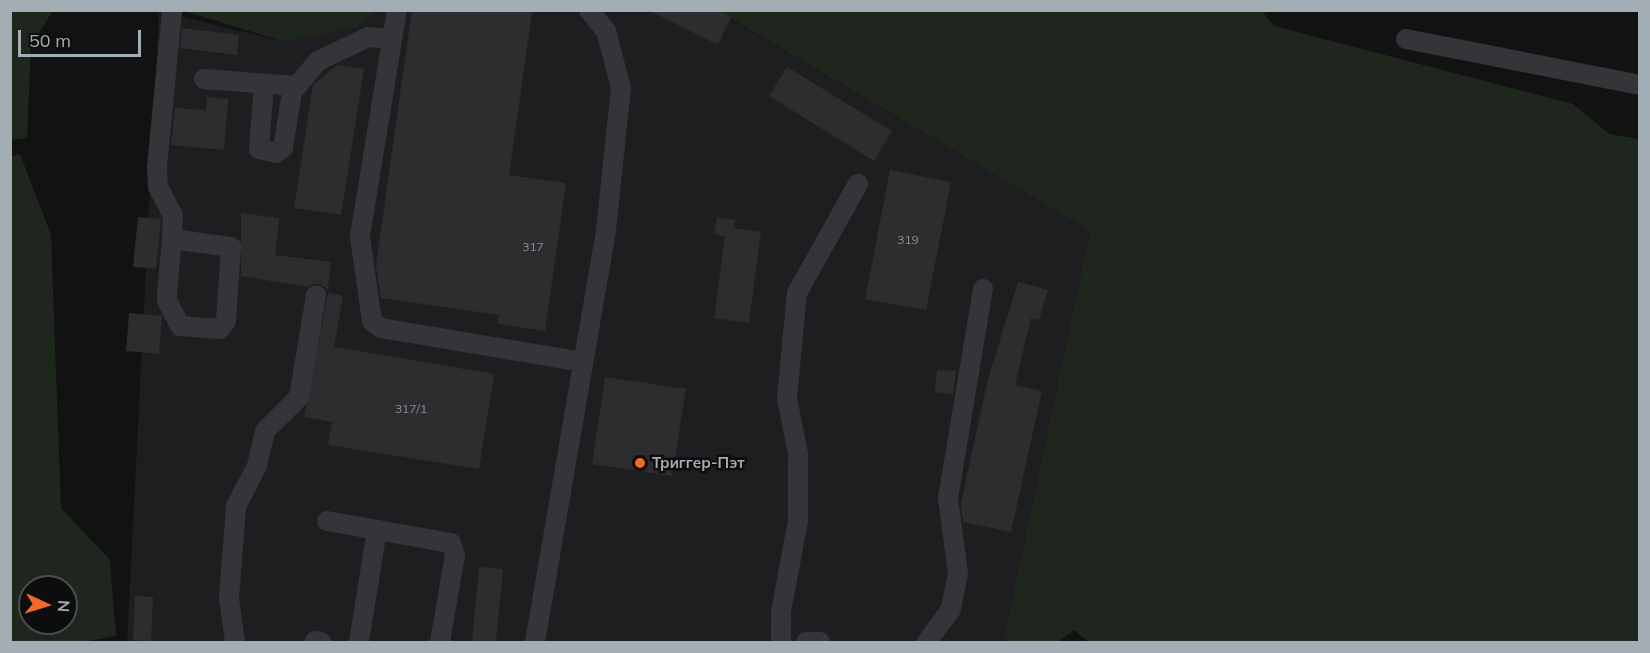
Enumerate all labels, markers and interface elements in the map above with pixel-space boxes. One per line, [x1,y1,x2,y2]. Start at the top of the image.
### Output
scale bar [21,18,144,56]
text: 50 m [29,29,71,52]
house number: 319 [897,233,919,247]
house number: 317 [522,240,544,254]
house number: 317/1 [395,402,427,416]
place label: Триггер-Пэт [652,454,745,472]
marker: Триггер-Пэт [633,456,647,470]
north arrow [18,575,78,635]
text: N [54,599,74,613]

